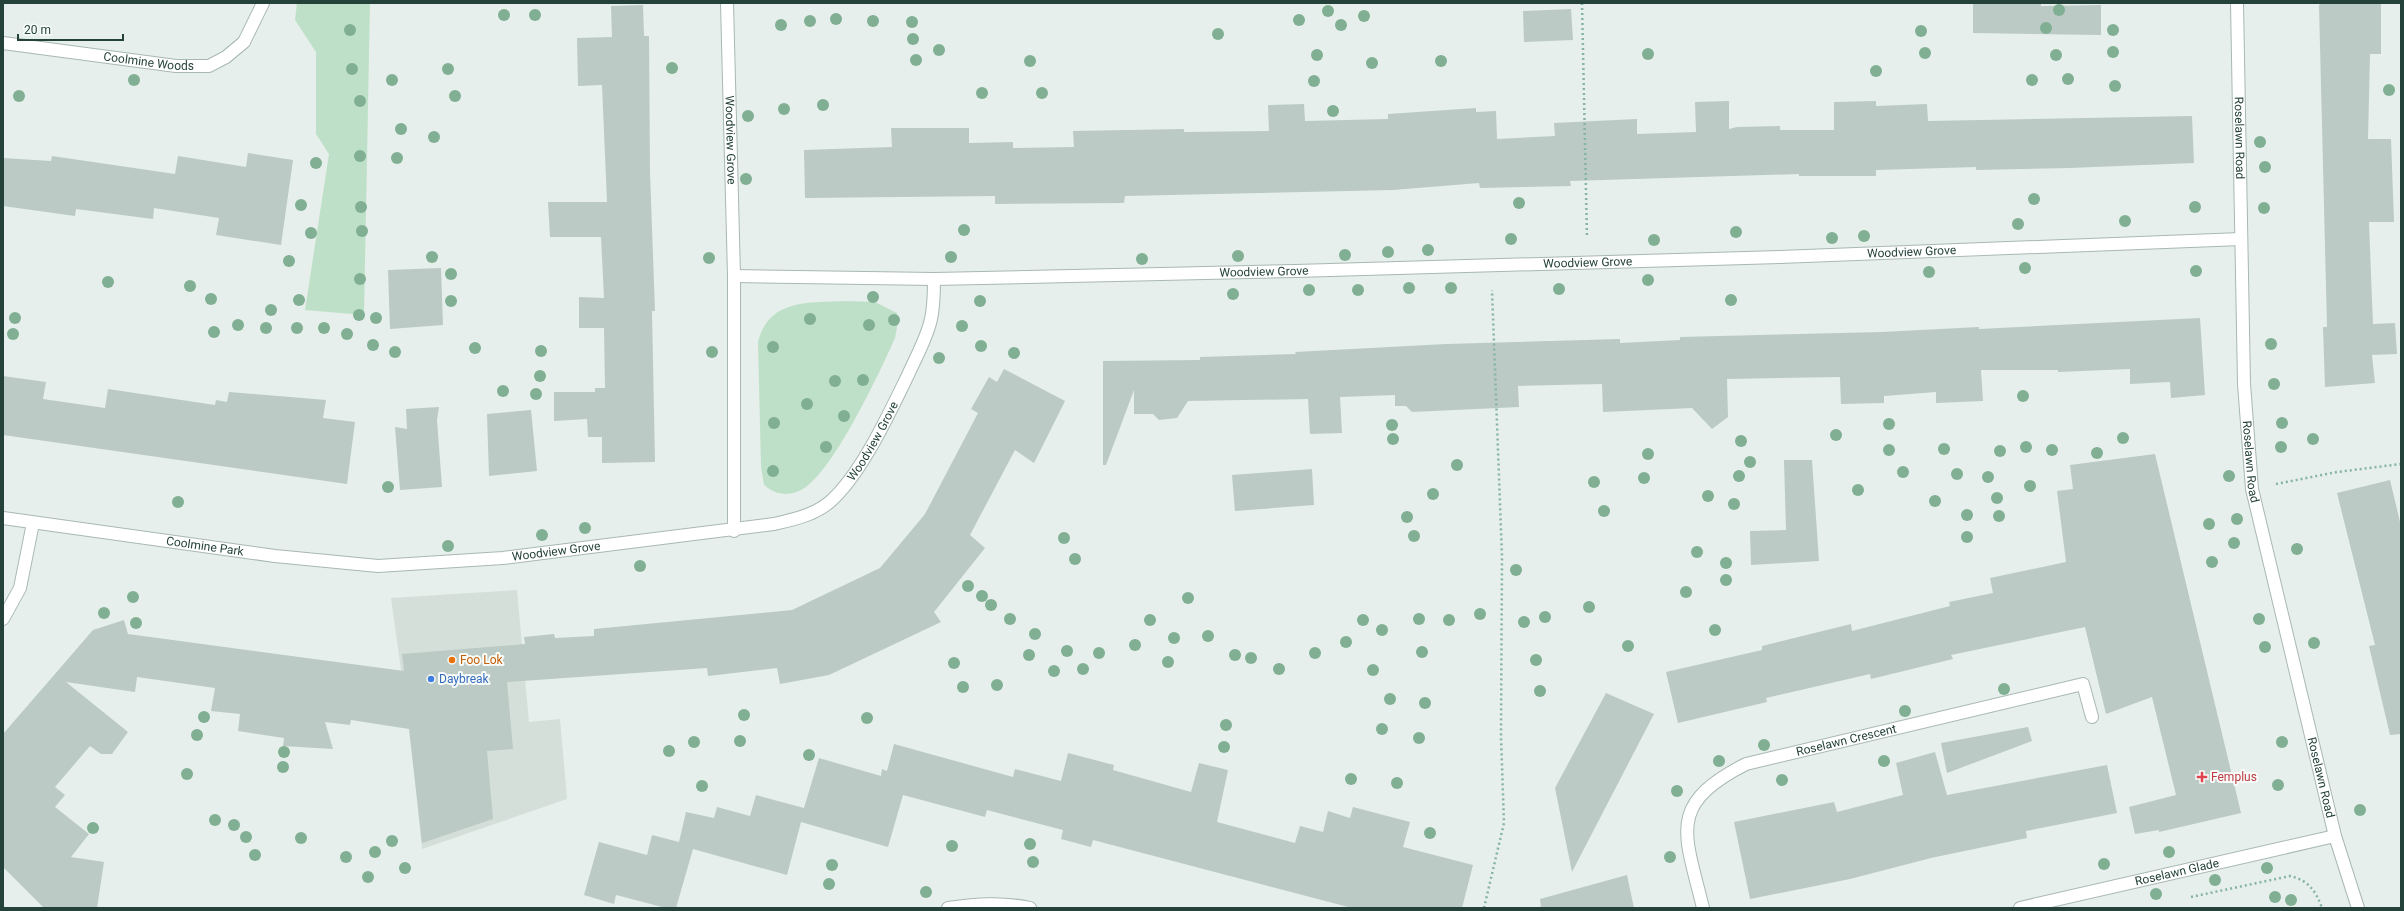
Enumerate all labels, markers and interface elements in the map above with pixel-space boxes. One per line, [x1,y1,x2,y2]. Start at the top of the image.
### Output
scale bar [18,16,123,42]
text: 20 m [24,23,51,37]
street label: Coolmine Woods [103,49,194,73]
street label: Woodview Grove [722,95,739,185]
street label: Roselawn Road [2232,97,2247,179]
street label: Woodview Grove [1867,243,1956,261]
street label: Woodview Grove [1543,254,1632,271]
street label: Woodview Grove [1219,264,1309,280]
street label: Woodview Grove [844,399,901,484]
street label: Roselawn Road [2240,420,2262,504]
street label: Coolmine Park [165,534,246,559]
street label: Woodview Grove [511,539,601,564]
place label: Foo Lok [460,653,503,667]
marker: Foo Lok [447,655,457,665]
place label: Daybreak [439,672,490,686]
marker: Daybreak [426,674,436,684]
street label: Roselawn Crescent [1795,722,1898,759]
street label: Roselawn Road [2305,736,2337,819]
place label: Femplus [2211,770,2257,784]
marker: Femplus [2196,771,2208,783]
street label: Roselawn Glade [2134,856,2220,889]

